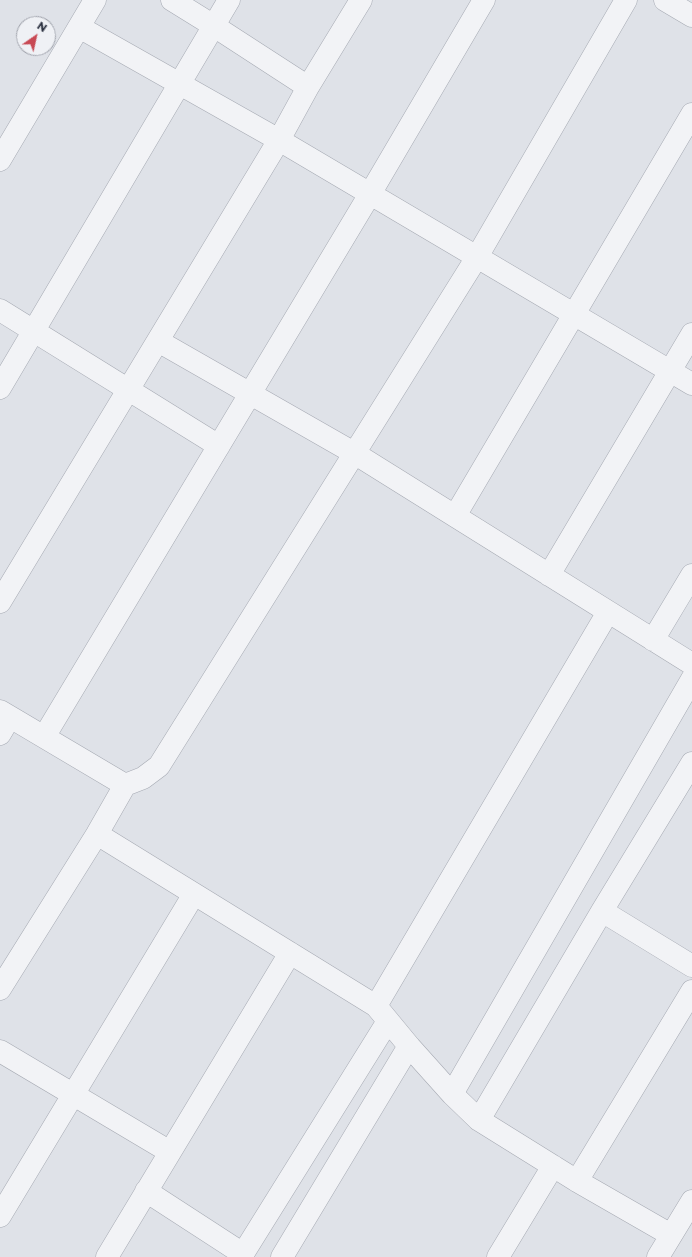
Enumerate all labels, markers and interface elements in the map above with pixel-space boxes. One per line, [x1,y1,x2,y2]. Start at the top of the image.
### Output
north arrow [16,16,56,56]
text: N [35,19,50,35]

